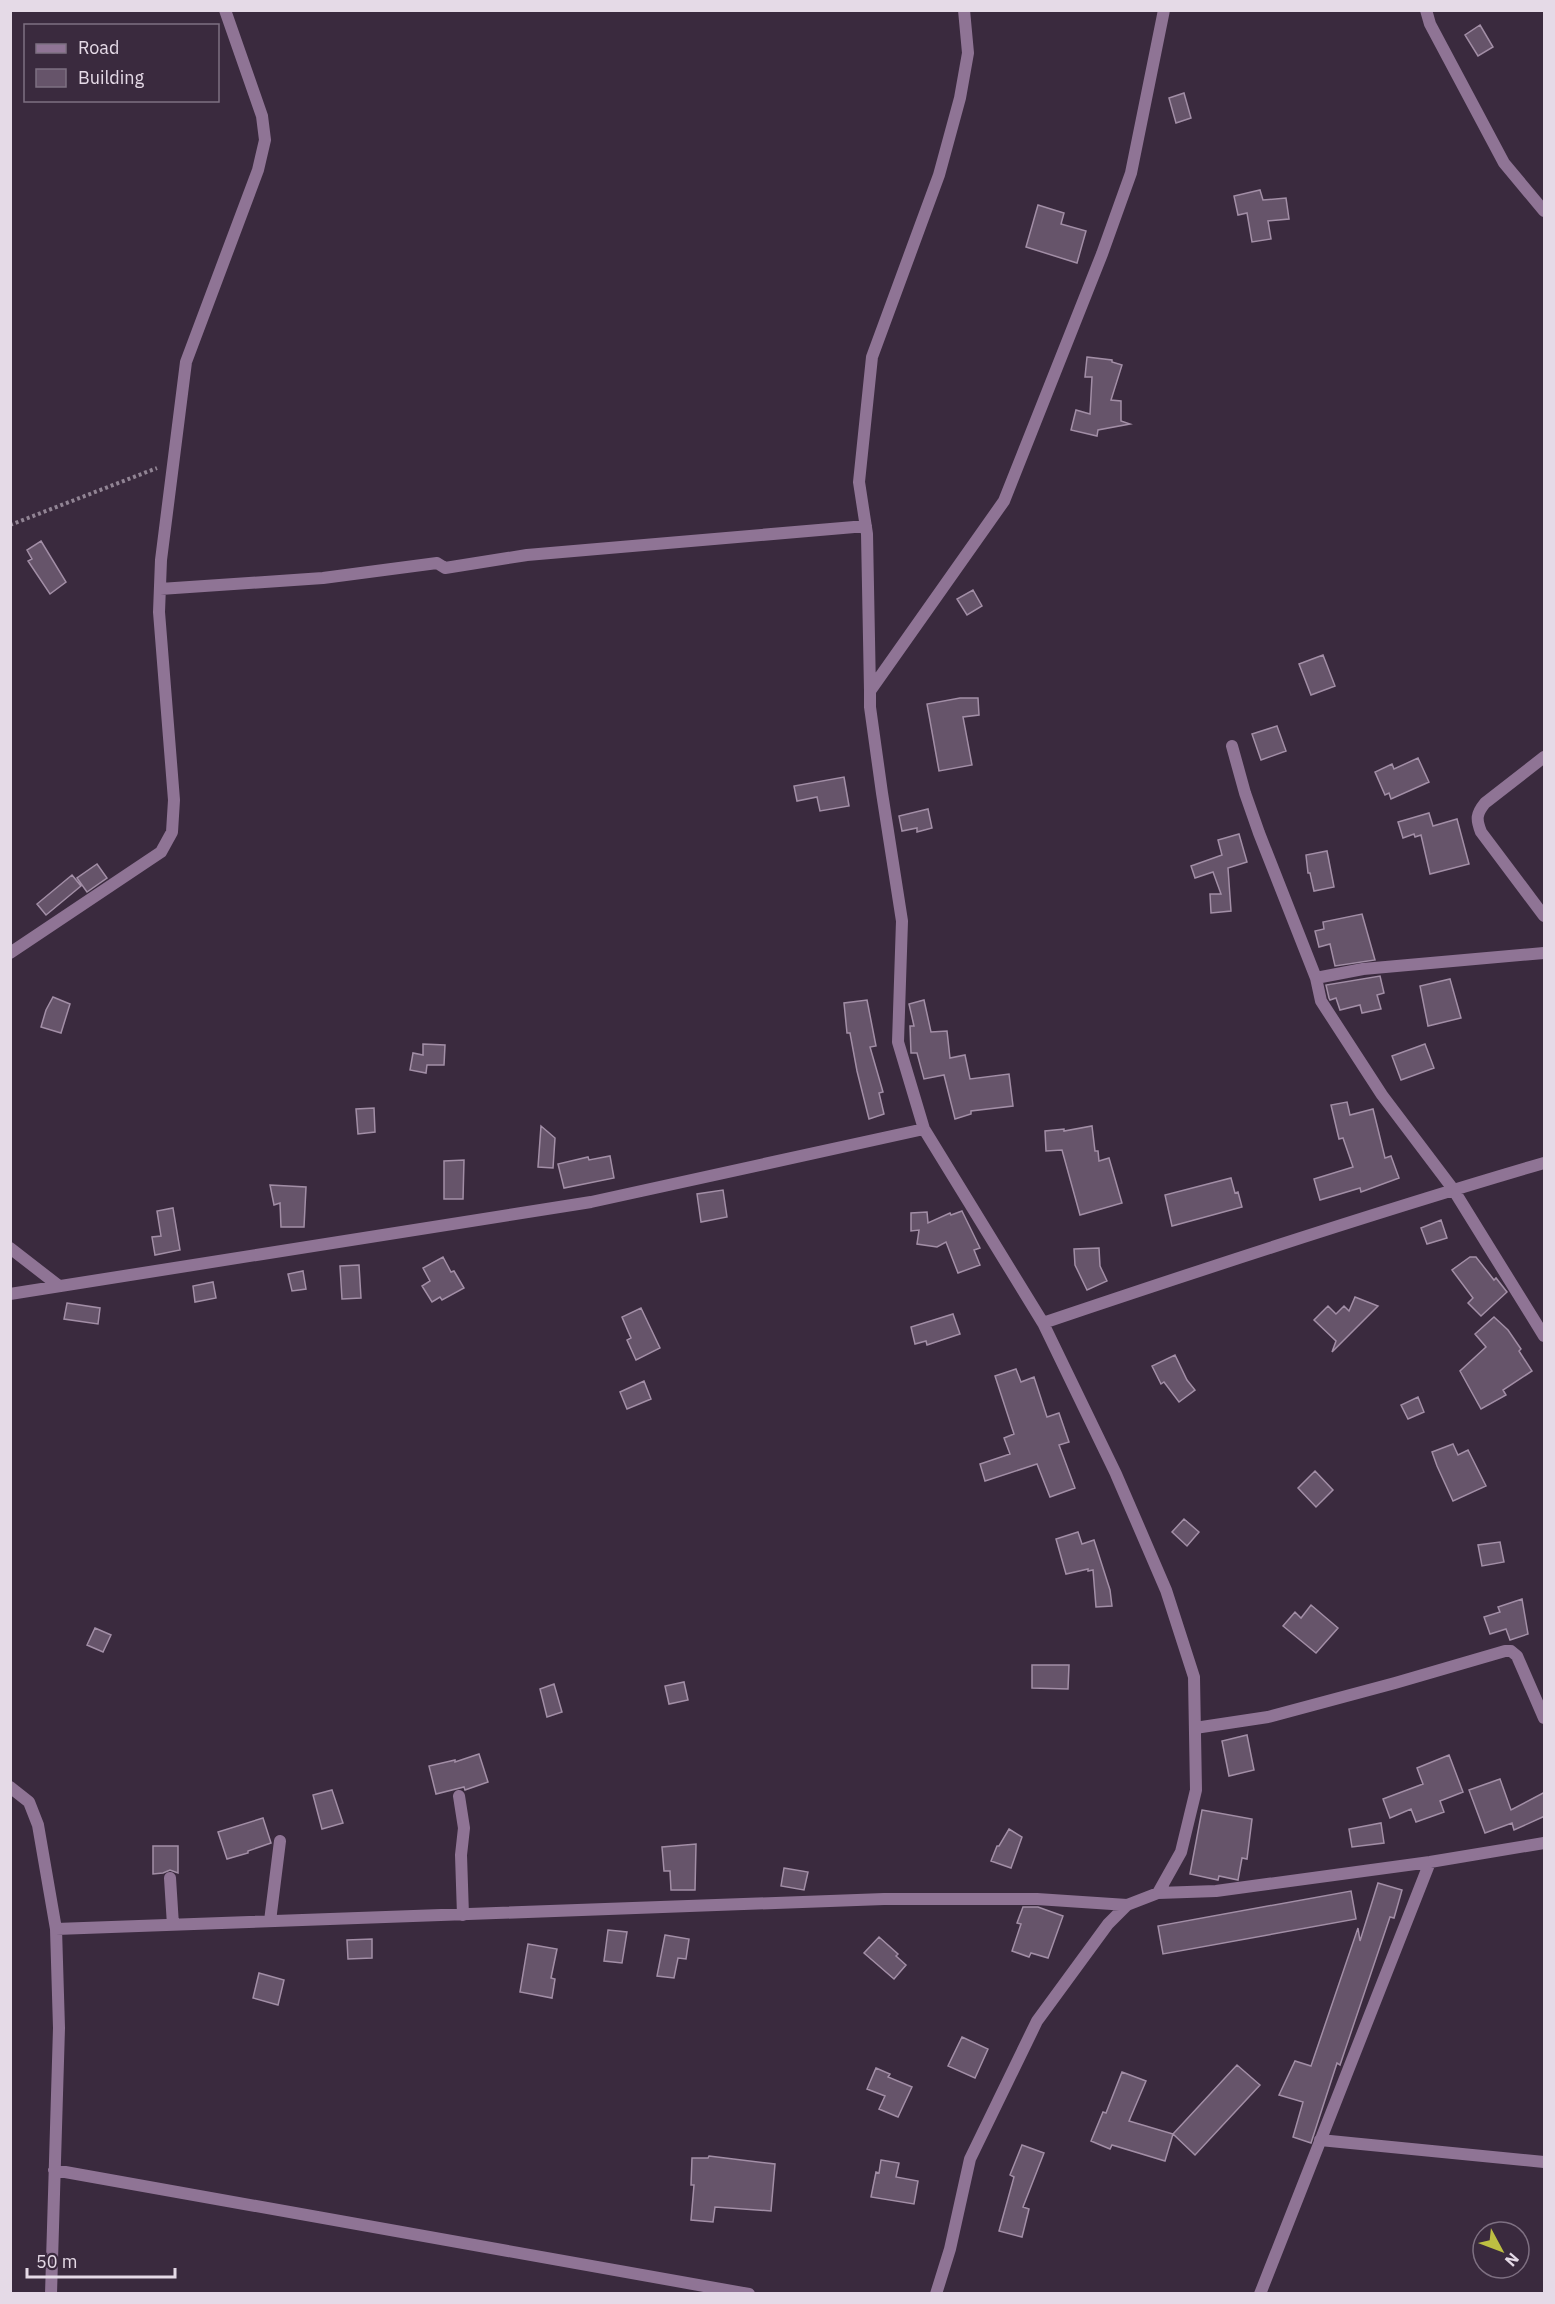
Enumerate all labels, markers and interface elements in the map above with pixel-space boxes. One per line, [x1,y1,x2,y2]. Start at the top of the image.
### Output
legend [24,24,219,102]
text: Road [78,36,119,59]
text: Building [78,66,145,89]
north arrow [1471,2220,1531,2280]
scale bar [27,2241,176,2279]
text: N [1501,2249,1524,2271]
text: 50 m [36,2250,78,2273]

